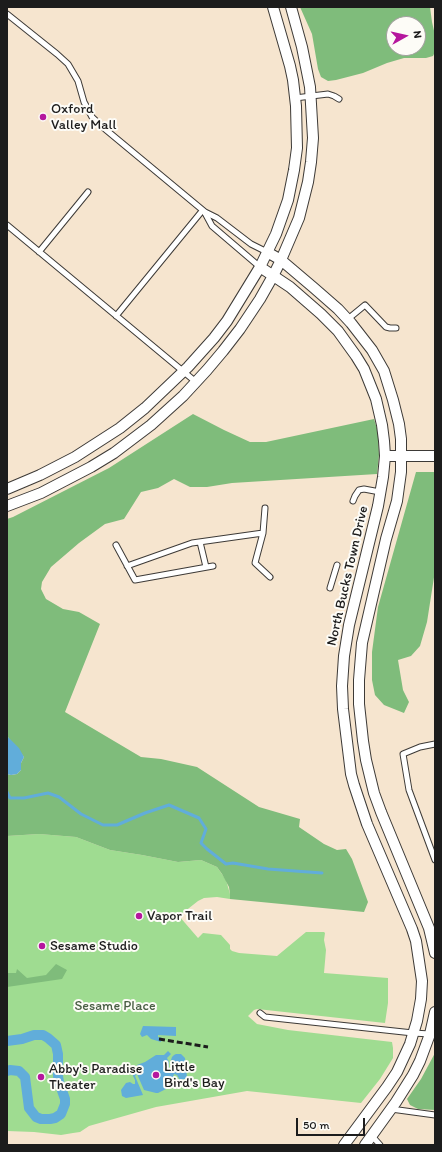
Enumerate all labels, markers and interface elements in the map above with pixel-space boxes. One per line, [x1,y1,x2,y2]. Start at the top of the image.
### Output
north arrow [386,16,426,56]
text: N [410,30,424,39]
place label: Oxford Valley Mall [51,101,117,134]
marker: Oxford Valley Mall [38,112,48,122]
street label: North Bucks Town Drive [324,504,372,648]
place label: Vapor Trail [147,908,212,924]
marker: Vapor Trail [134,911,144,921]
place label: Sesame Studio [50,938,138,954]
marker: Sesame Studio [37,941,47,951]
park label: Sesame Place [74,998,156,1014]
place label: Little Bird's Bay [164,1059,225,1092]
place label: Abby's Paradise Theater [49,1061,142,1094]
marker: Little Bird's Bay [151,1070,161,1080]
marker: Abby's Paradise Theater [36,1072,46,1082]
scale bar [298,1110,367,1136]
text: 50 m [303,1118,329,1132]

